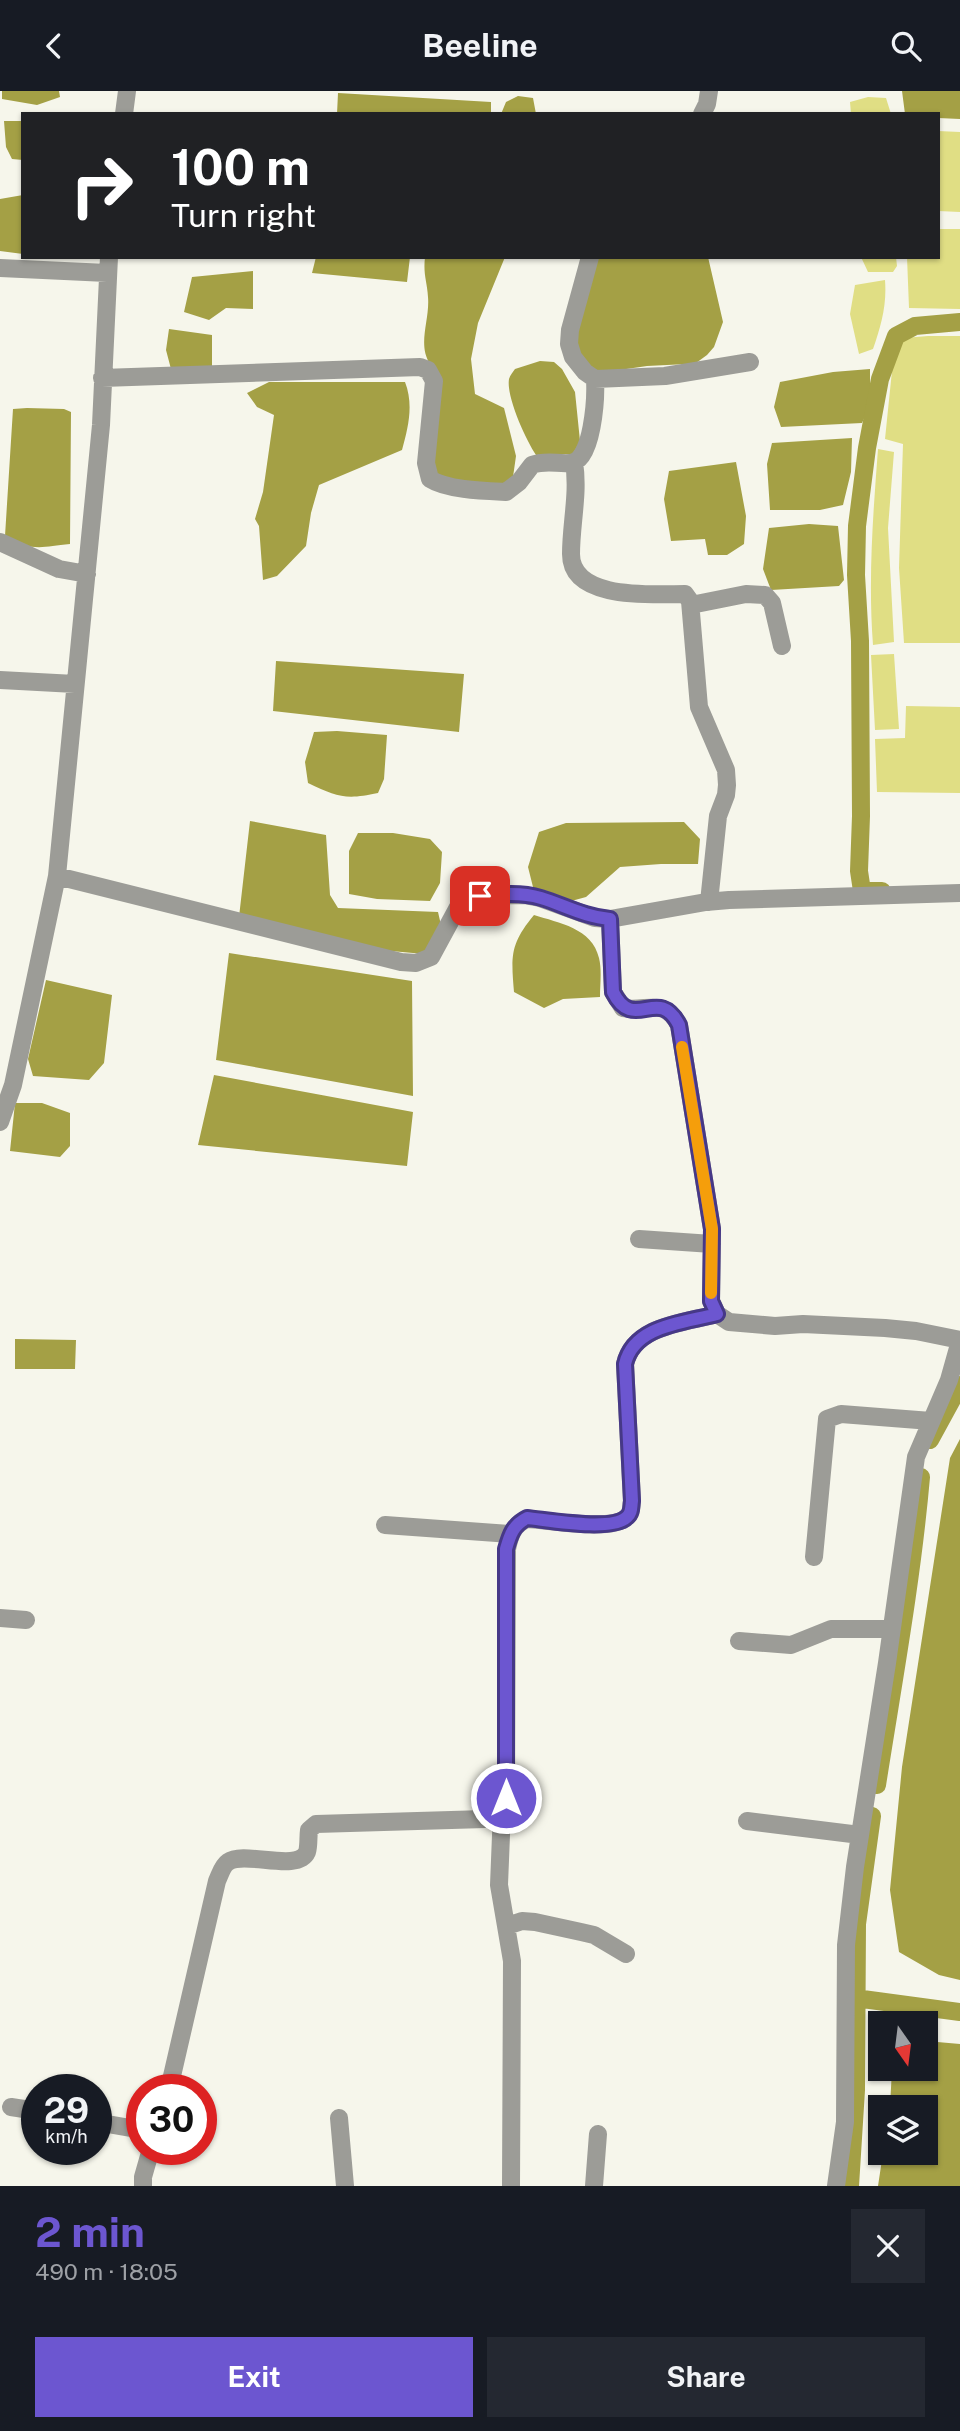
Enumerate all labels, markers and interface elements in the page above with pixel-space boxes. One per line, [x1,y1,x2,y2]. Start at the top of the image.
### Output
icon: back [35,27,73,65]
text: Beeline [422,27,538,64]
icon: search [887,27,925,65]
text: 100 m [171,138,310,196]
icon: right [56,140,147,231]
text: Turn right [171,197,316,234]
pin [450,866,510,926]
icon: arrive [461,877,499,915]
position arrow [469,1761,543,1835]
north arrow [868,2011,938,2081]
map controls [868,2011,938,2165]
speed limit sign: 30 [126,2074,217,2165]
text: 29 [44,2090,89,2131]
button: layers [868,2095,938,2165]
text: km/h [45,2126,88,2147]
text: 2 min [35,2207,145,2256]
button: close [851,2209,925,2283]
text: 490 m · 18:05 [35,2258,178,2285]
button: Exit [35,2337,473,2417]
button: Share [487,2337,925,2417]

